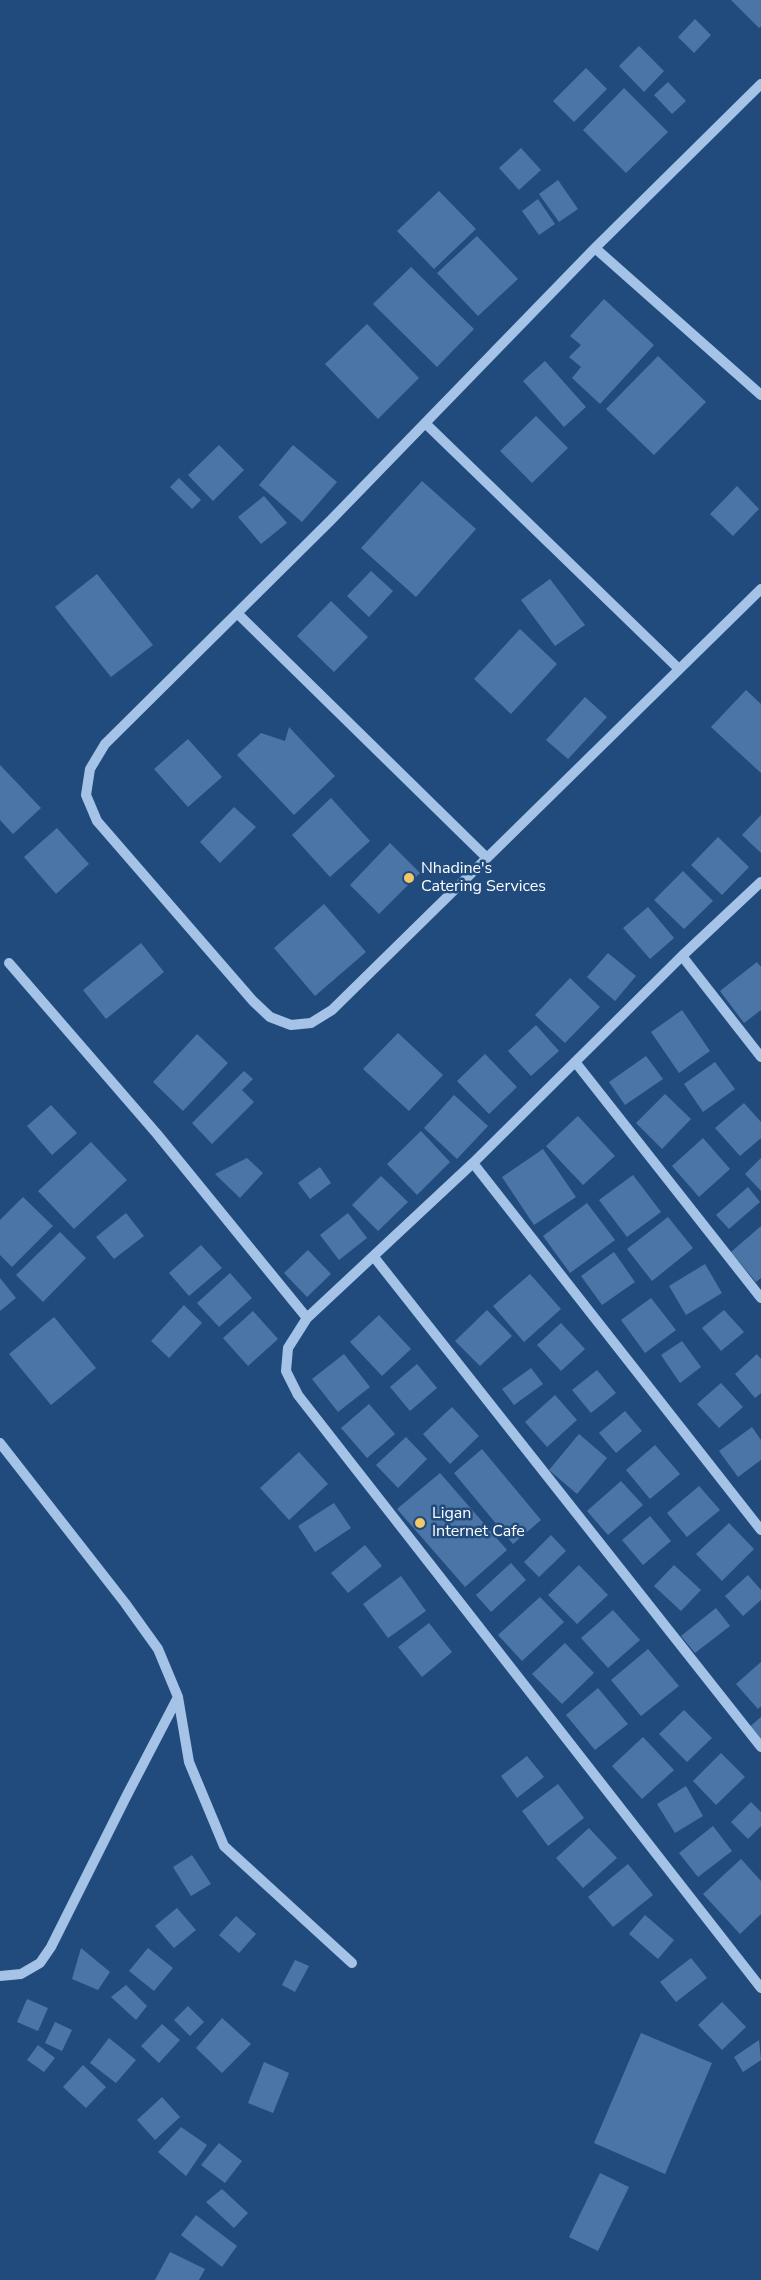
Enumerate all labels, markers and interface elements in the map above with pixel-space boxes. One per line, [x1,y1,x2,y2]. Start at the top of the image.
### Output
place label: Nhadine's Catering Services [421,859,546,897]
marker: Nhadine's Catering Services [402,871,416,885]
place label: Ligan Internet Cafe [432,1504,525,1542]
marker: Ligan Internet Cafe [413,1516,427,1530]

